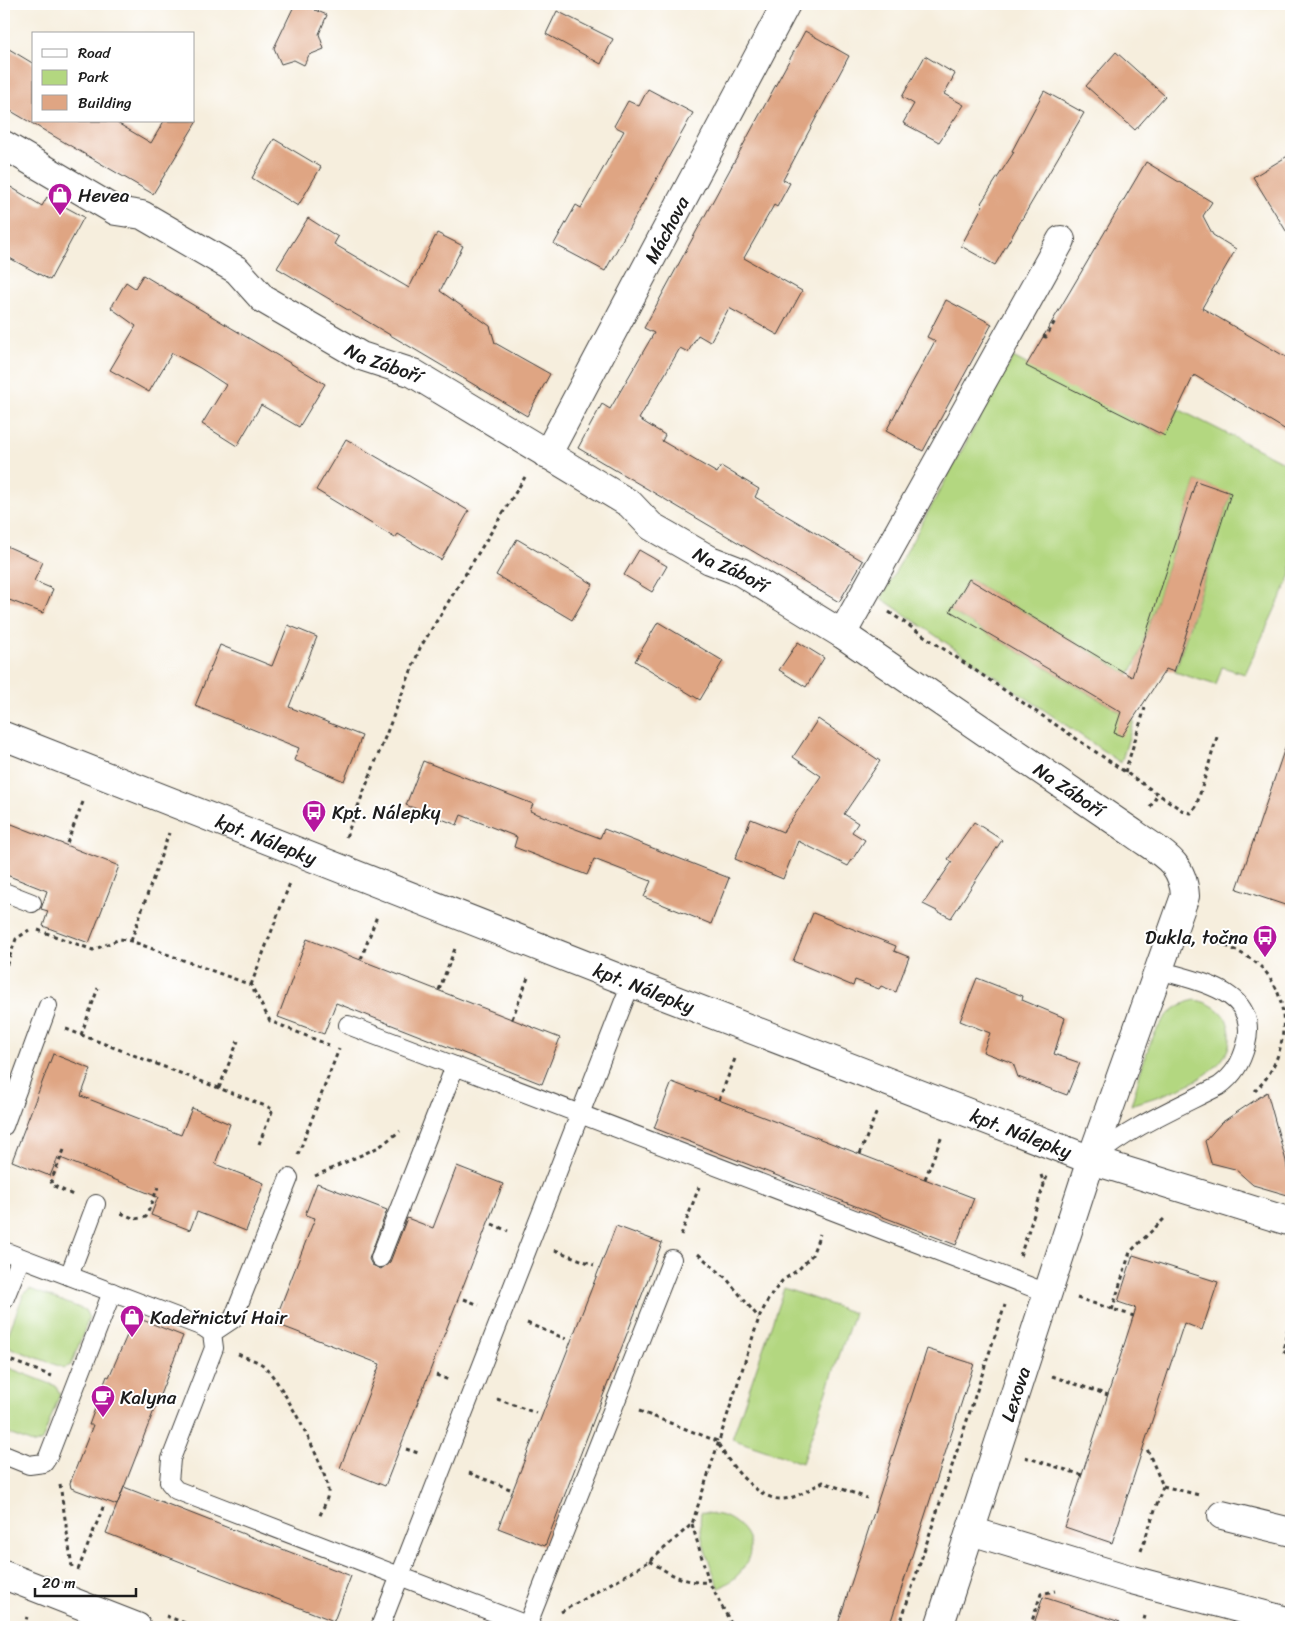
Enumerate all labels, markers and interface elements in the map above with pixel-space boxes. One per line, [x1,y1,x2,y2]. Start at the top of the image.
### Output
legend [32,32,195,122]
text: Road [78,40,111,66]
text: Park [78,64,109,90]
text: Building [78,90,132,116]
place label: Hevea [78,179,130,212]
shop icon: Hevea [47,182,73,216]
street label: Máchova [635,190,699,270]
street label: Na Záboří [338,334,431,394]
street label: Na Záboří [687,538,777,604]
street label: Na Záboří [1026,753,1114,828]
place label: Kpt. Nálepky [332,796,441,829]
bus stop icon: Kpt. Nálepky [301,799,327,833]
street label: kpt. Nálepky [211,805,322,875]
place label: Dukla, točna [1145,921,1248,954]
bus stop icon: Dukla, točna [1252,924,1278,958]
street label: kpt. Nálepky [588,954,700,1023]
street label: kpt. Nálepky [965,1099,1077,1168]
place label: Kadeřnictví Hair [150,1301,288,1334]
shop icon: Kadeřnictví Hair [119,1304,145,1338]
street label: Lexova [991,1362,1040,1426]
place label: Kalyna [120,1381,177,1414]
cafe icon: Kalyna [90,1384,116,1418]
scale bar [35,1566,136,1598]
text: 20 m [42,1570,76,1596]

